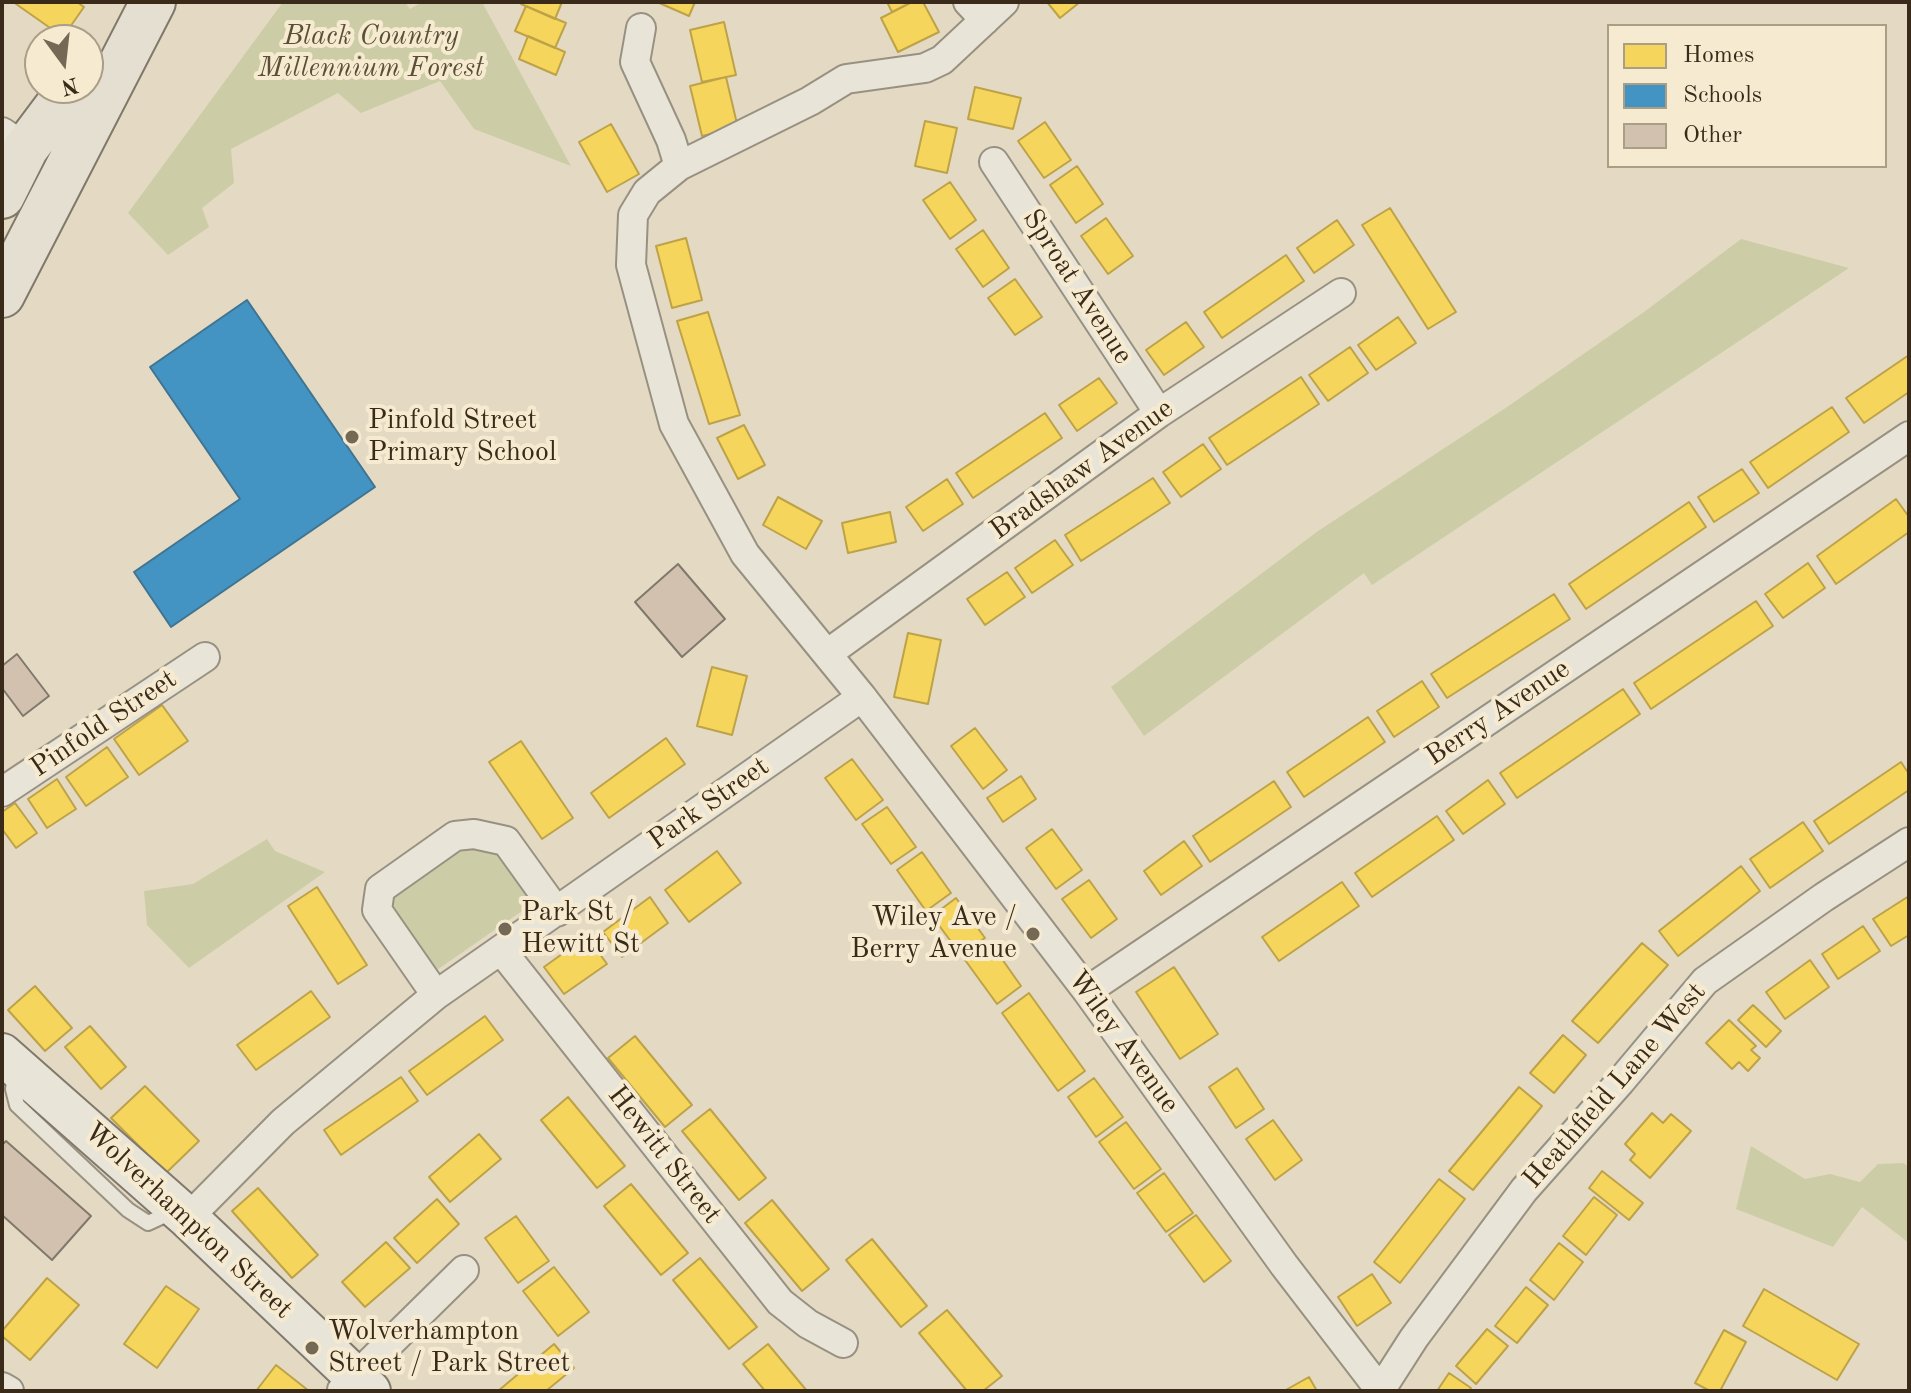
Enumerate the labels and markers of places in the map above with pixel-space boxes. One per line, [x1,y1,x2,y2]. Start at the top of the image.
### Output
place label: Pinfold Street Primary School [368,404,556,470]
marker: Pinfold Street Primary School [343,428,361,446]
place label: Park St / Hewitt St [521,896,640,962]
place label: Wiley Ave / Berry Avenue [850,901,1017,967]
marker: Park St / Hewitt St [496,920,514,938]
marker: Wiley Ave / Berry Avenue [1024,925,1042,943]
place label: Wolverhampton Street / Park Street [328,1315,570,1381]
marker: Wolverhampton Street / Park Street [303,1339,321,1357]

